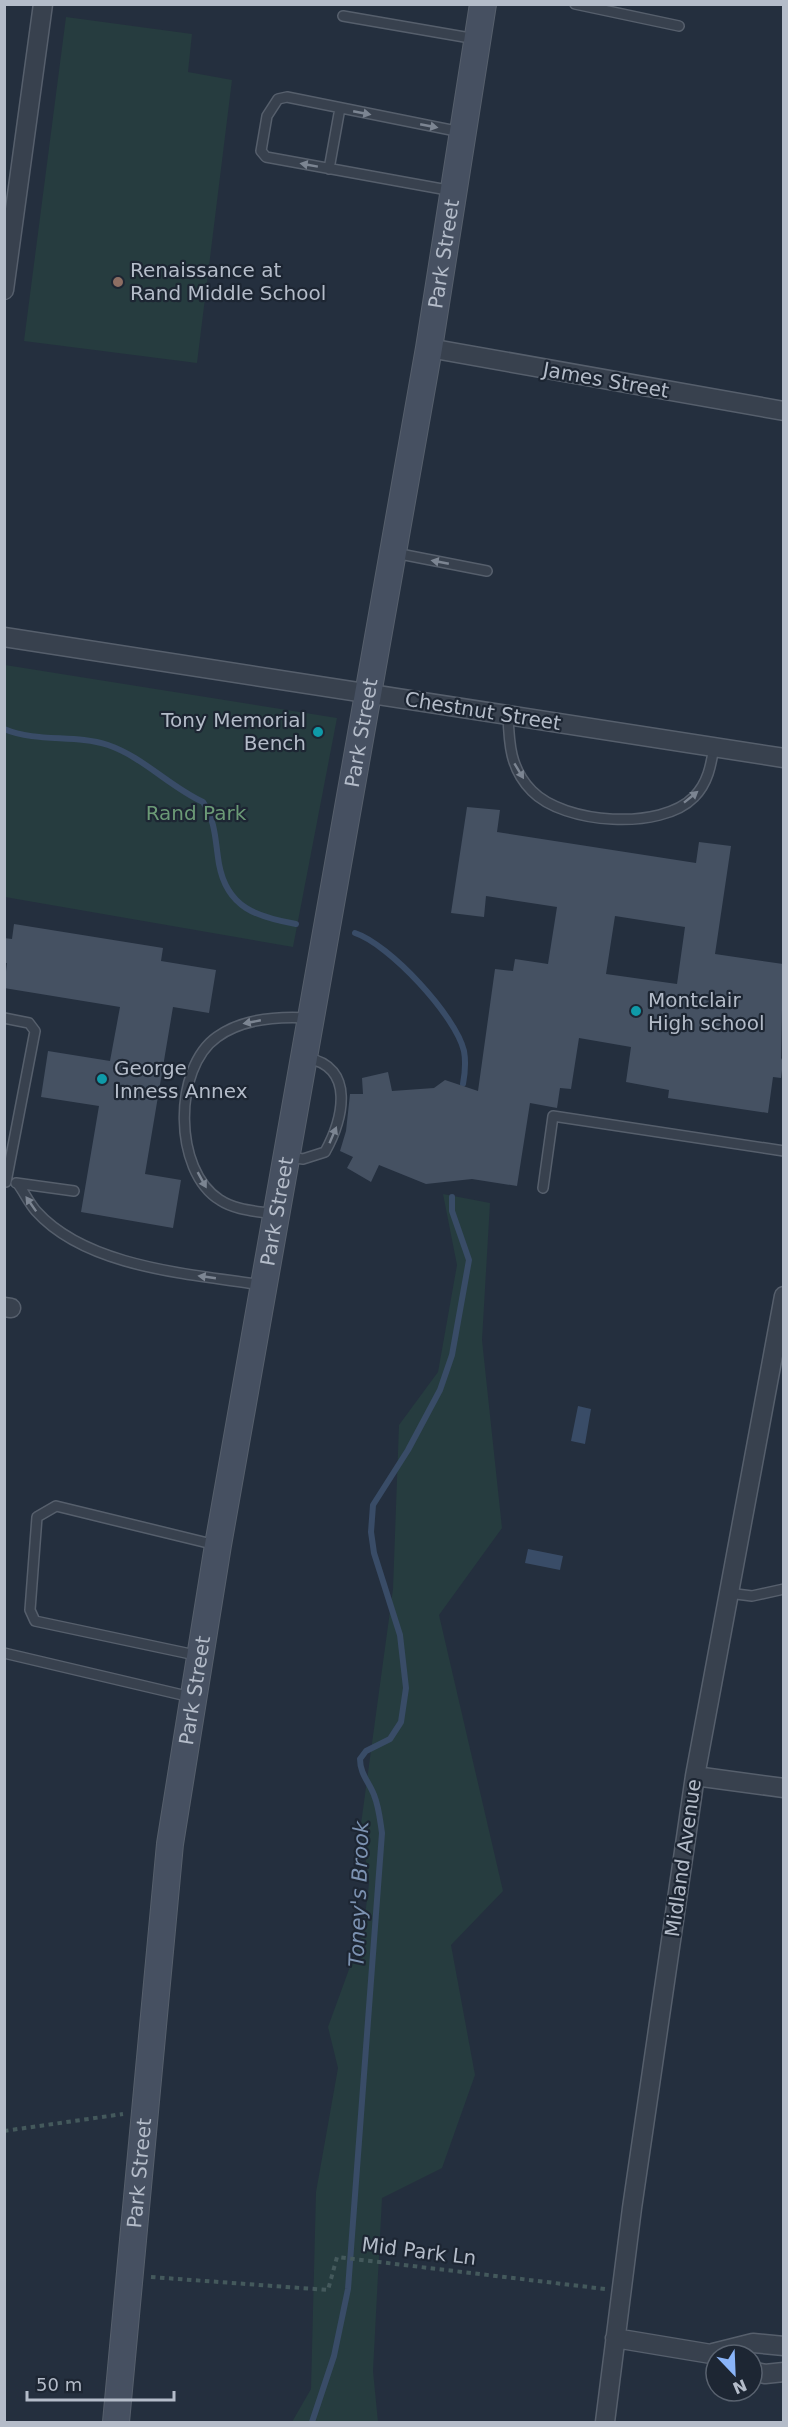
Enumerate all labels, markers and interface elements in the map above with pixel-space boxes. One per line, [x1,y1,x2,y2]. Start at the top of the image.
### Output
one-way arrow [353,108,371,118]
one-way arrow [420,122,439,131]
one-way arrow [299,160,318,169]
street label: Park Street [423,197,464,310]
place label: Renaissance at Rand Middle School [130,258,326,305]
marker: Renaissance at Rand Middle School [111,275,125,289]
street label: James Street [539,357,671,403]
one-way arrow [430,557,449,566]
street label: Park Street [340,676,383,789]
street label: Chestnut Street [403,687,563,735]
place label: Tony Memorial Bench [160,708,306,755]
marker: Tony Memorial Bench [311,725,325,739]
one-way arrow [513,763,524,779]
one-way arrow [683,791,699,804]
park label: Rand Park [146,801,247,825]
place label: Montclair High school [648,988,764,1035]
marker: Montclair High school [629,1004,643,1018]
one-way arrow [242,1018,261,1027]
place label: George Inness Annex [114,1056,248,1103]
marker: George Inness Annex [95,1072,109,1086]
one-way arrow [328,1126,338,1144]
street label: Park Street [255,1155,298,1268]
one-way arrow [197,1172,207,1189]
one-way arrow [26,1196,38,1211]
one-way arrow [197,1272,216,1281]
street label: Park Street [174,1634,215,1747]
street label: Midland Avenue [660,1777,706,1939]
water label: Toney's Brook [344,1820,374,1967]
street label: Park Street [122,2117,156,2229]
street label: Mid Park Ln [360,2232,478,2270]
north arrow [704,2343,764,2403]
scale bar [27,2364,174,2402]
text: 50 m [36,2374,82,2395]
text: N [730,2375,750,2398]

